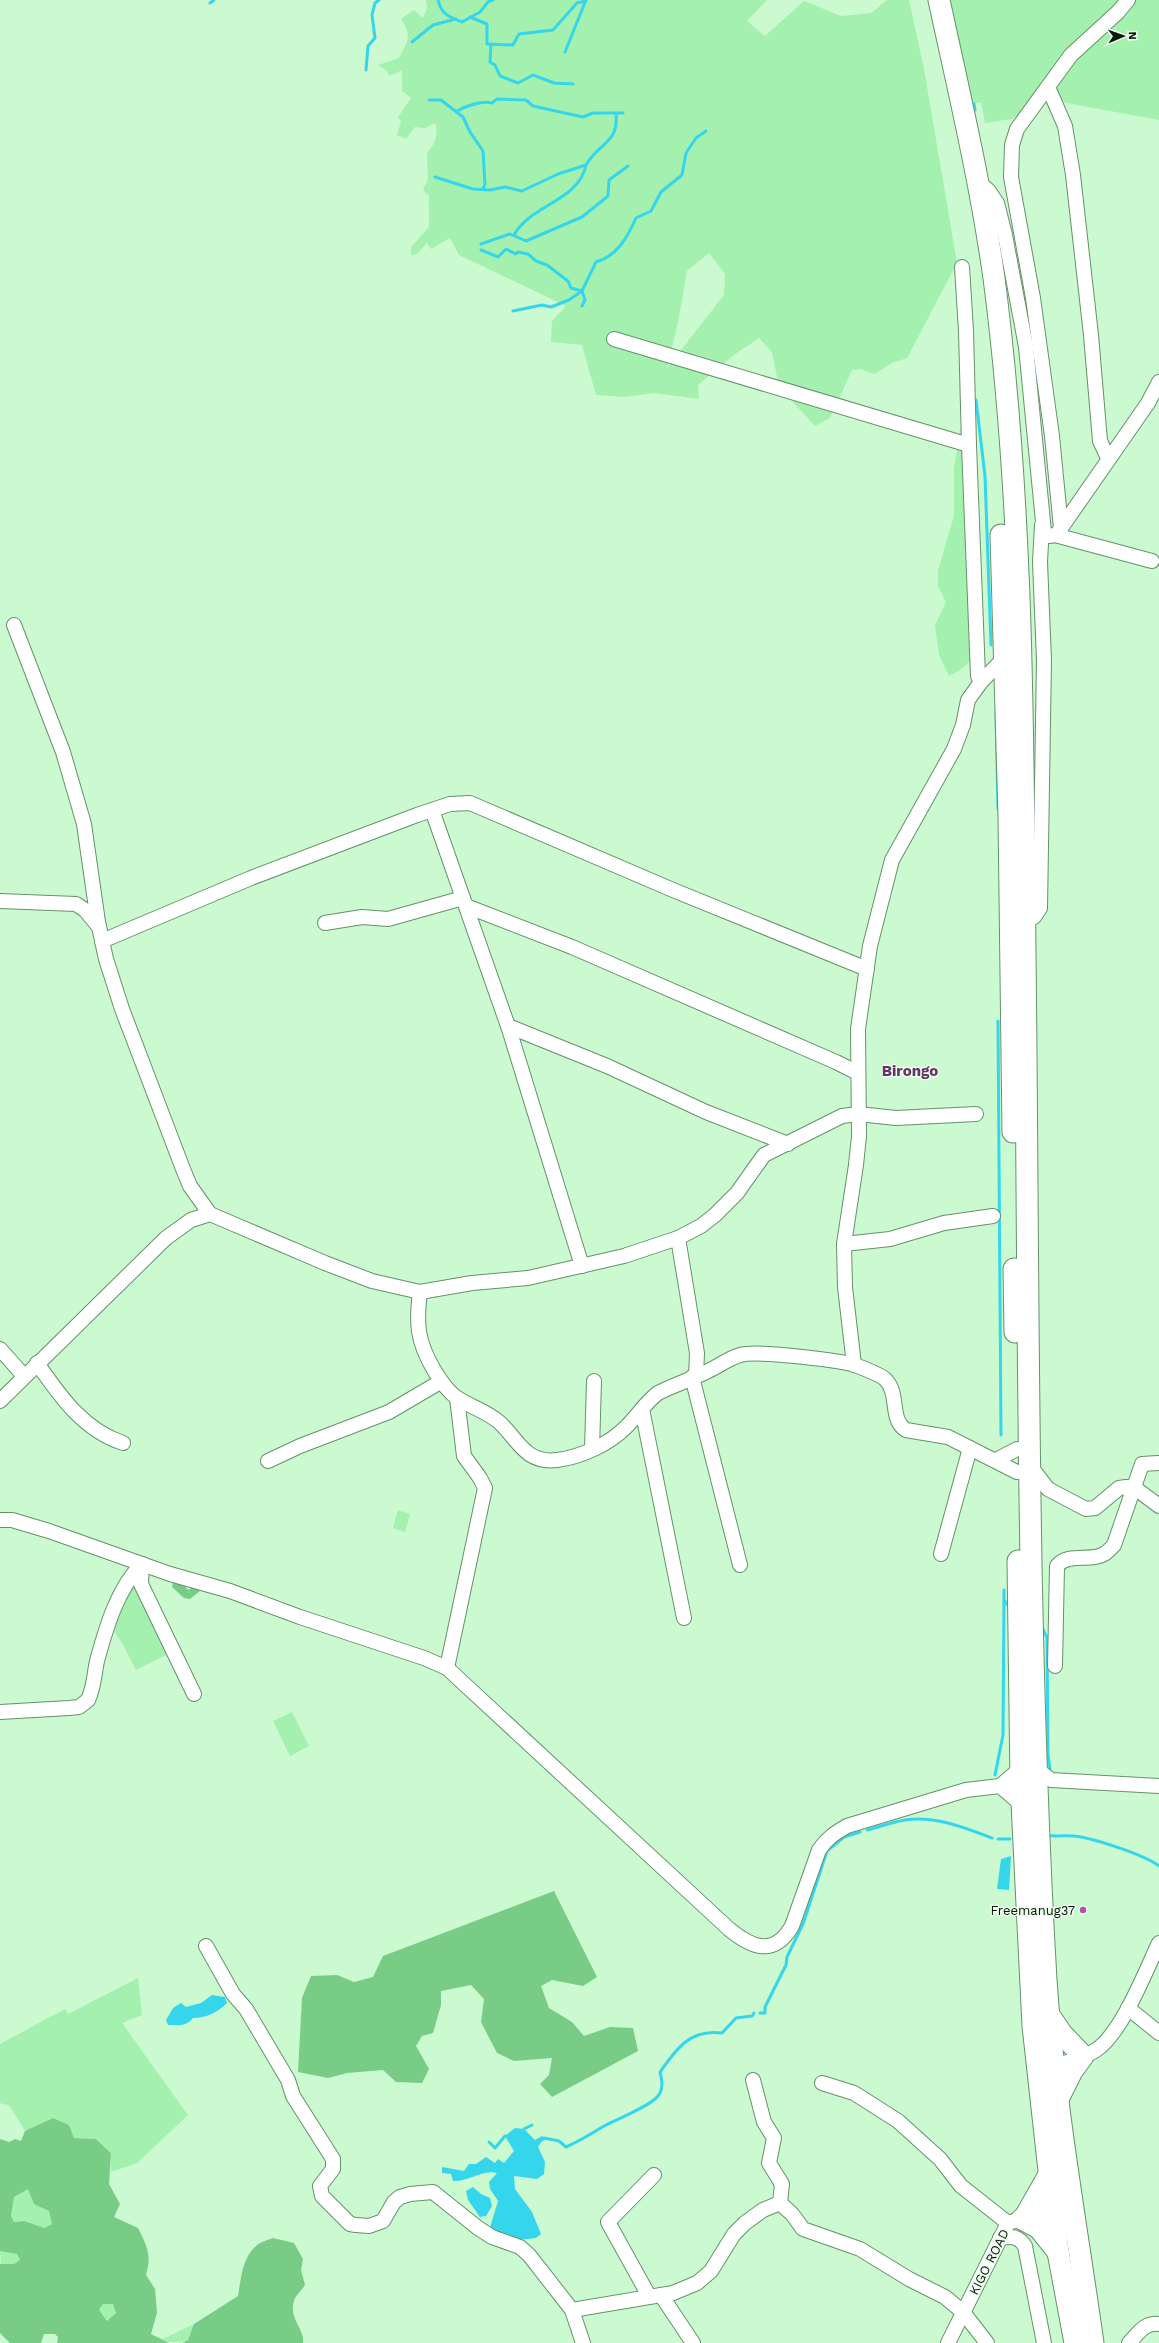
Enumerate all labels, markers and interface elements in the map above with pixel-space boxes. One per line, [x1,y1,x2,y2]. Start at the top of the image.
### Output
north arrow [1103,16,1143,56]
text: N [1126,31,1139,40]
district label: Birongo [882,1062,938,1080]
place label: Freemanug37 [990,1903,1075,1918]
marker: Freemanug37 [1078,1905,1088,1915]
street label: KIGO ROAD [966,2227,1012,2297]

